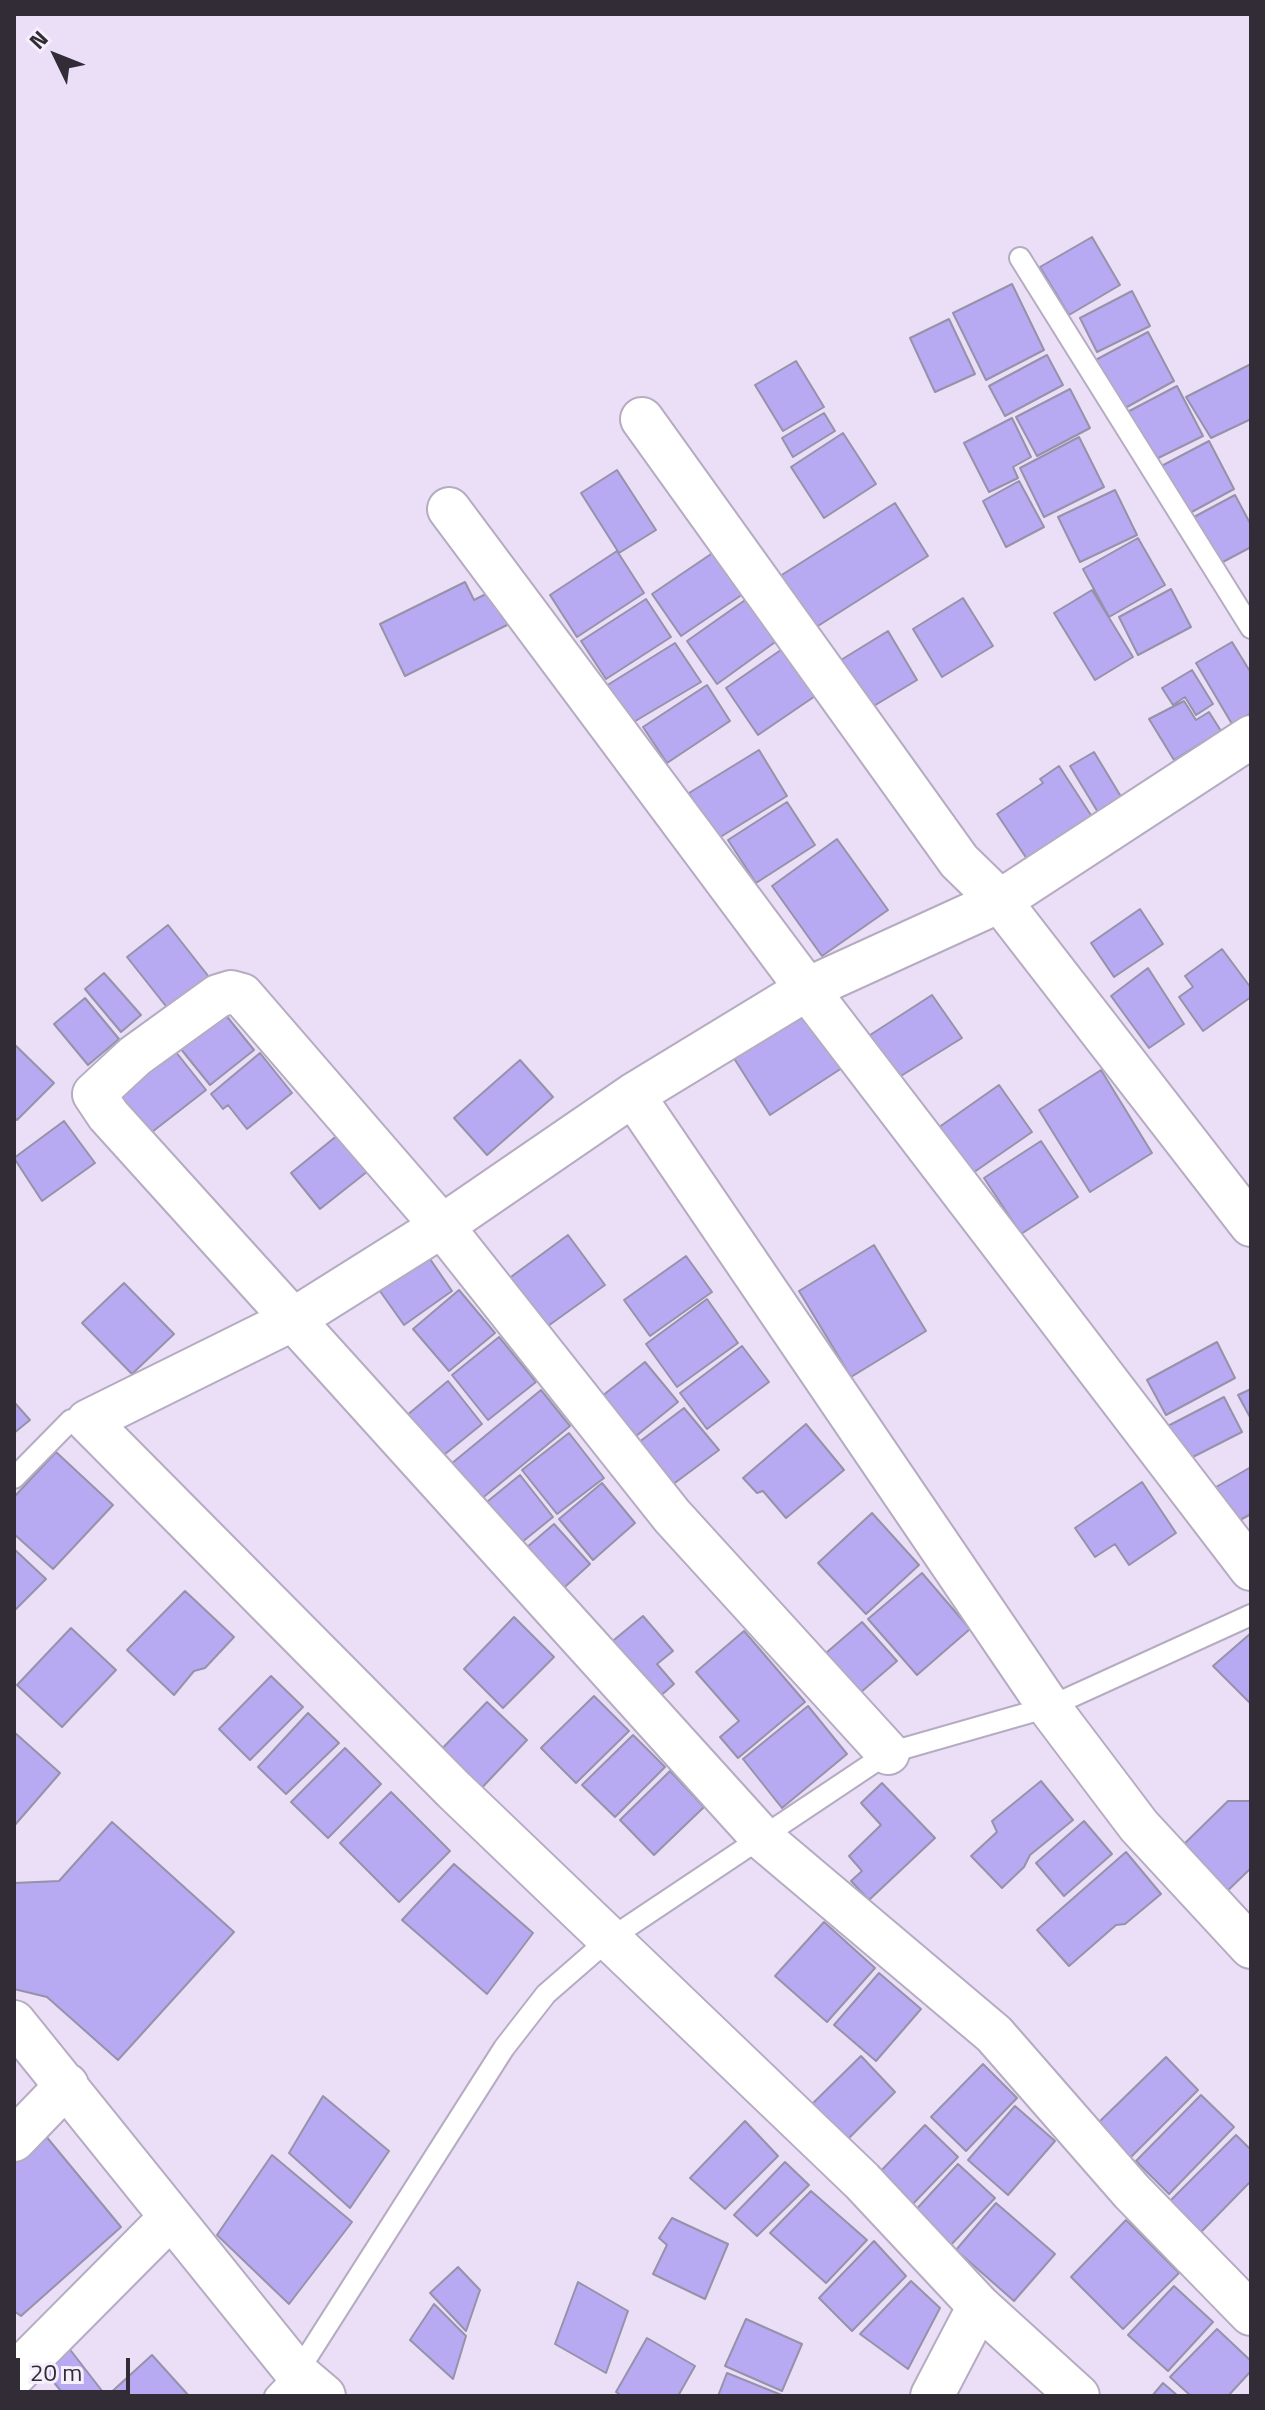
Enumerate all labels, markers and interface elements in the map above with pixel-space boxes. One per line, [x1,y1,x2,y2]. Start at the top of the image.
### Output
north arrow [16,16,96,96]
text: N [21,22,56,57]
scale bar [20,2342,134,2392]
text: 20 m [30,2354,82,2390]

